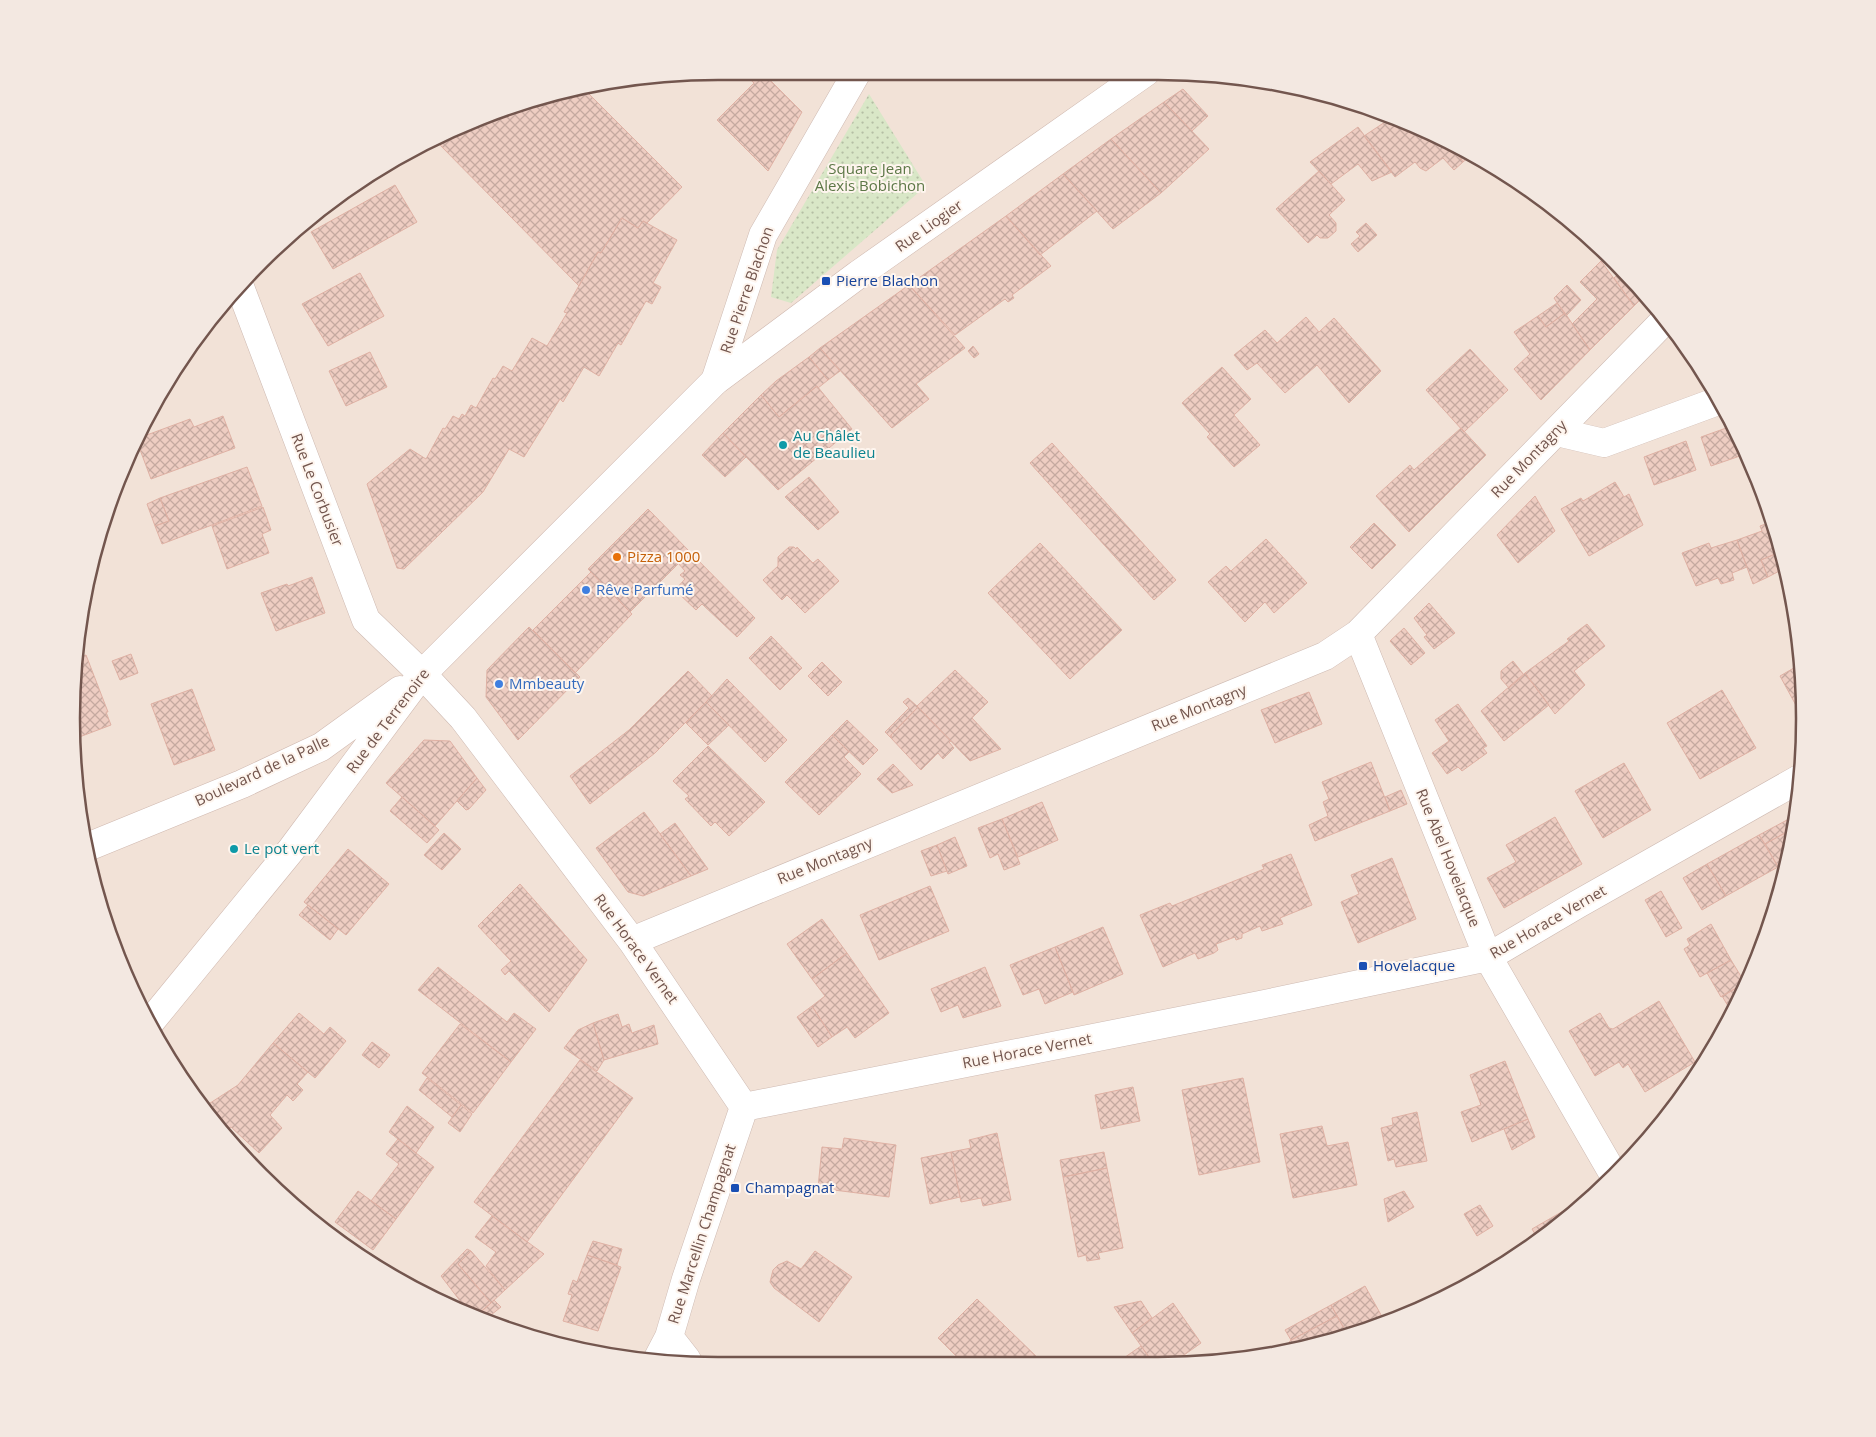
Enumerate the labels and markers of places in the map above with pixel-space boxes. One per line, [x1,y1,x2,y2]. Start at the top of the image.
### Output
place label: Pierre Blachon [836,270,938,290]
marker: Pierre Blachon [820,275,832,287]
place label: Au Châlet de Beaulieu [793,425,875,462]
marker: Au Châlet de Beaulieu [777,439,789,451]
place label: Pizza 1000 [627,546,700,566]
marker: Pizza 1000 [611,551,623,563]
place label: Rêve Parfumé [596,579,694,599]
marker: Rêve Parfumé [580,584,592,596]
place label: Mmbeauty [509,673,585,693]
marker: Mmbeauty [493,678,505,690]
place label: Le pot vert [244,838,319,858]
marker: Le pot vert [228,843,240,855]
place label: Hovelacque [1373,955,1455,975]
marker: Hovelacque [1357,960,1369,972]
place label: Champagnat [745,1177,834,1197]
marker: Champagnat [729,1182,741,1194]

